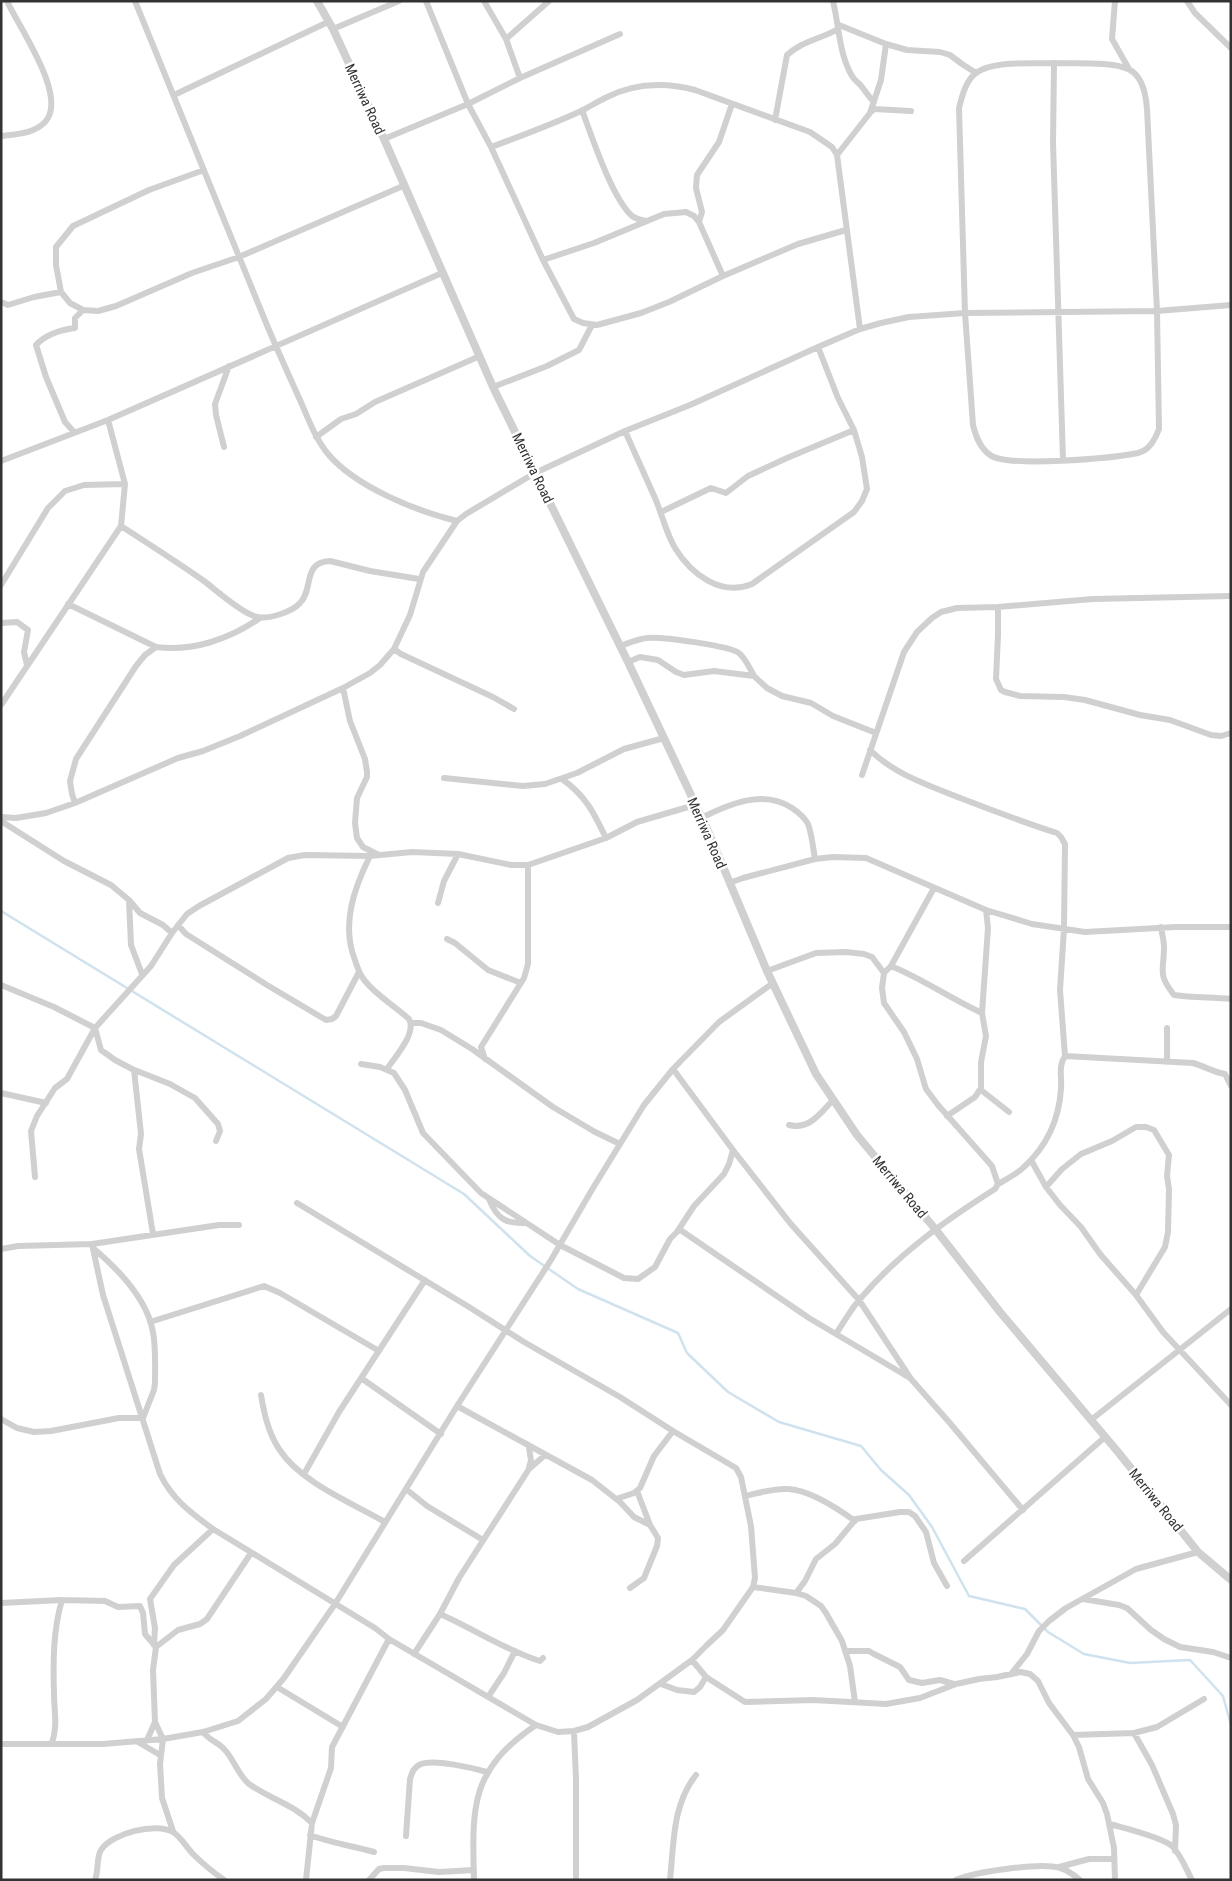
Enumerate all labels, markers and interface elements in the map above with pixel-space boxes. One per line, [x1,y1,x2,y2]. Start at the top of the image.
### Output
street label: Merriwa Road [342,61,388,137]
street label: Merriwa Road [509,430,557,506]
street label: Merriwa Road [684,795,730,871]
street label: Merriwa Road [869,1153,931,1221]
street label: Merriwa Road [1126,1465,1186,1535]

